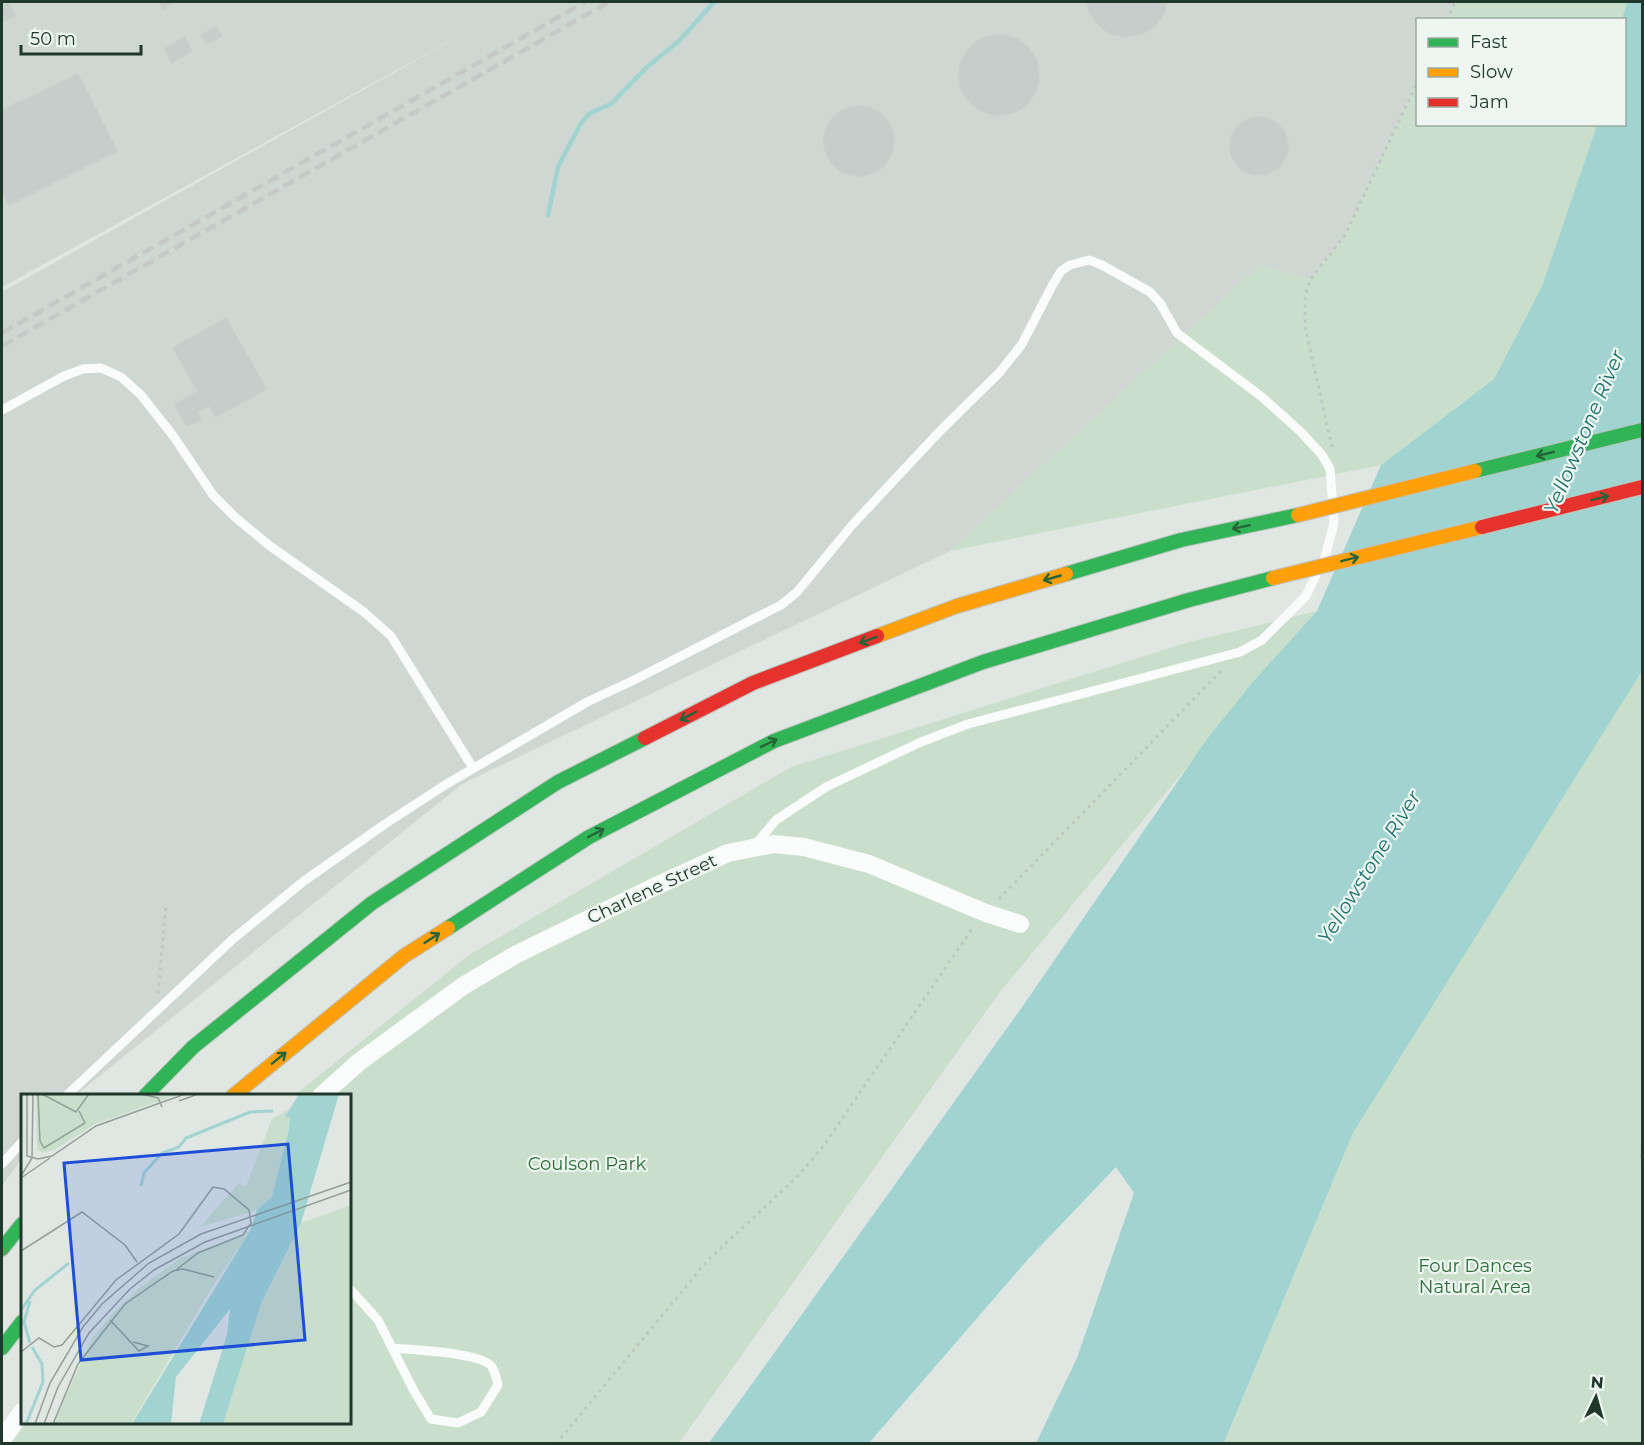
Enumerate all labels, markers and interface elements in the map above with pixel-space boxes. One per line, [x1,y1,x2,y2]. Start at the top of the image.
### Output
scale bar [21,18,141,56]
legend [1416,18,1626,126]
text: 50 m [30,28,76,50]
text: Fast [1470,31,1508,53]
text: Slow [1470,61,1513,83]
text: Jam [1469,91,1509,113]
water label: Yellowstone River [1539,346,1630,518]
one-way arrow [1536,449,1555,461]
one-way arrow [1591,491,1610,503]
one-way arrow [1231,522,1250,534]
one-way arrow [1340,552,1359,564]
one-way arrow [1043,573,1062,584]
one-way arrow [859,635,878,646]
one-way arrow [680,711,698,722]
one-way arrow [760,737,778,749]
water label: Yellowstone River [1312,785,1426,948]
one-way arrow [587,827,604,839]
street label: Charlene Street [584,849,720,929]
one-way arrow [423,932,440,944]
one-way arrow [270,1052,286,1065]
inset map [21,1094,351,1424]
park label: Coulson Park [528,1153,647,1175]
park label: Four Dances Natural Area [1418,1255,1532,1298]
north arrow [1566,1367,1626,1427]
text: N [1590,1373,1605,1393]

